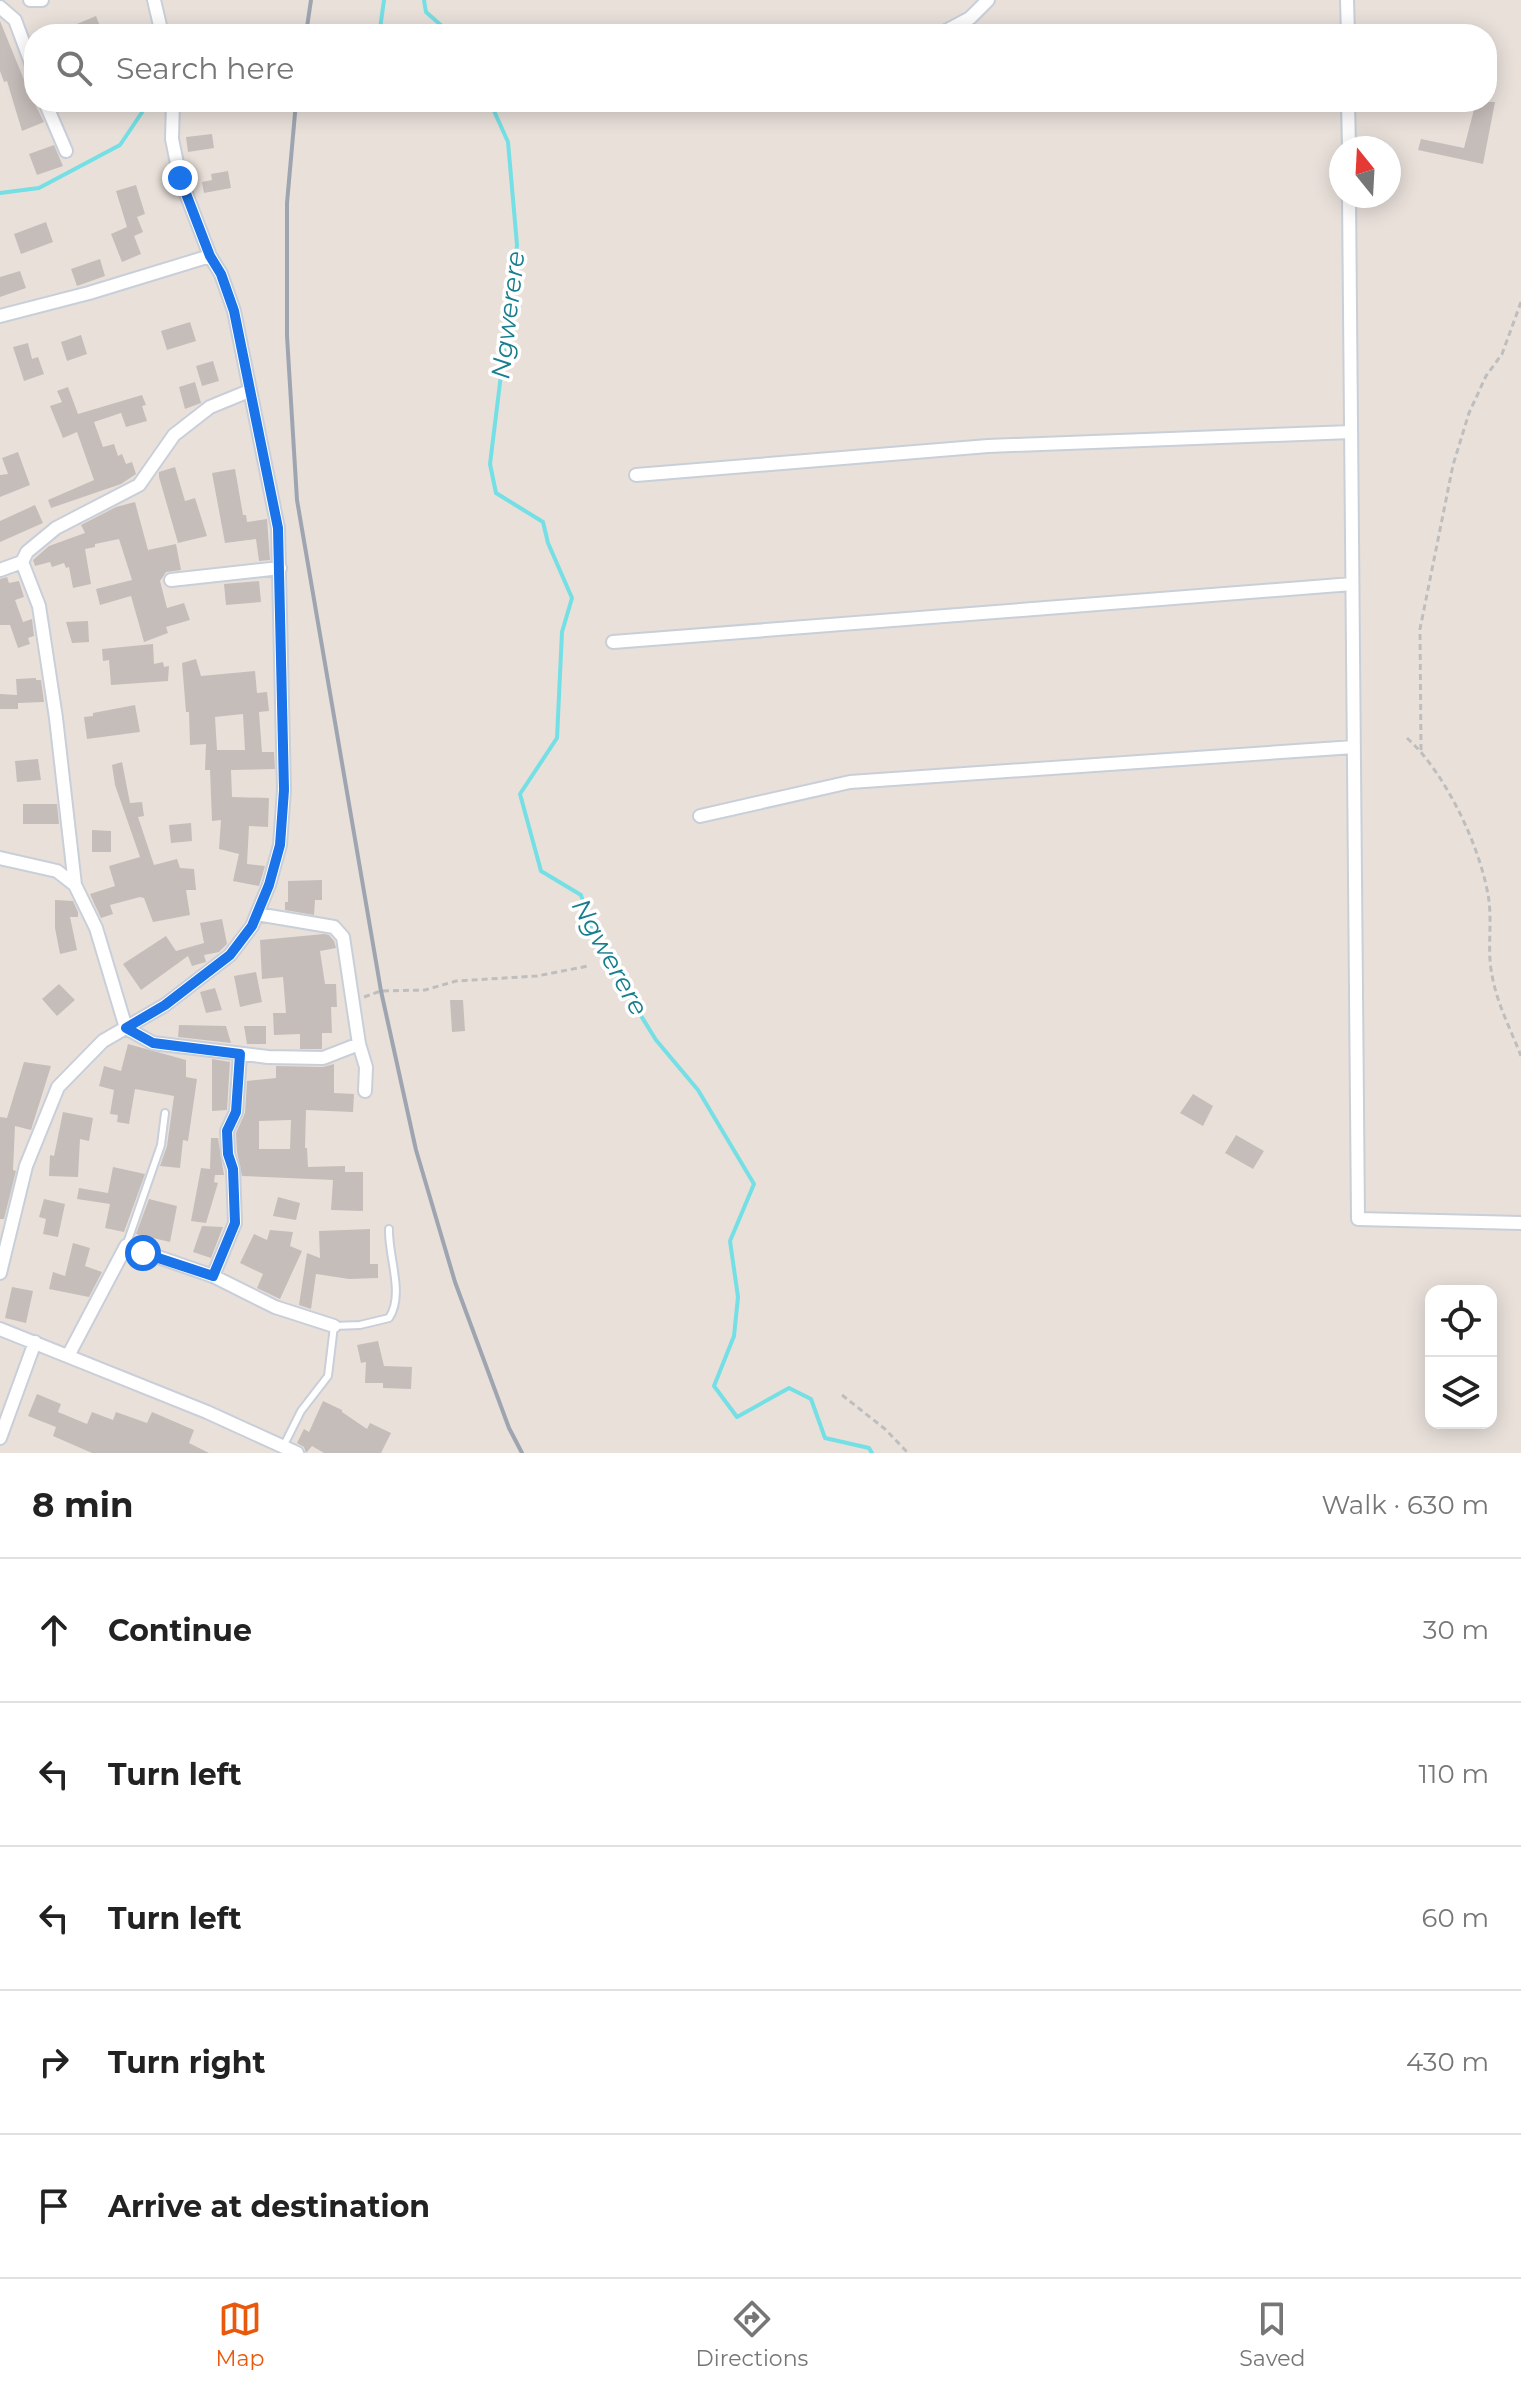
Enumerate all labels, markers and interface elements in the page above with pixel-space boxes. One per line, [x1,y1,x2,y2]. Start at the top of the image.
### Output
search box [24,24,1497,112]
icon: search [52,46,96,90]
text: Search here [116,50,294,87]
north arrow [1329,136,1401,208]
route end [162,160,198,196]
water label: Ngwerere [484,249,532,381]
water label: Ngwerere [565,893,655,1021]
route start [125,1235,161,1271]
map controls [1425,1285,1497,1429]
button: locate [1425,1285,1497,1357]
button: layers [1425,1357,1497,1429]
text: 8 min [32,1484,133,1526]
text: Walk · 630 m [1321,1489,1489,1521]
icon: ahead [32,1608,76,1652]
text: Continue [108,1612,252,1649]
text: 30 m [1423,1614,1489,1646]
icon: left [32,1752,76,1796]
text: Turn left [108,1756,241,1793]
text: 110 m [1419,1758,1489,1790]
icon: left [32,1896,76,1940]
text: Turn left [108,1900,241,1937]
text: 60 m [1422,1902,1489,1934]
icon: right [32,2040,76,2084]
text: Turn right [108,2044,265,2081]
text: 430 m [1406,2046,1489,2078]
icon: arrive [32,2184,76,2228]
text: Arrive at destination [108,2188,430,2225]
tab: Map [216,2297,264,2372]
tab: Directions [696,2297,808,2372]
tab: Saved [1239,2297,1305,2372]

